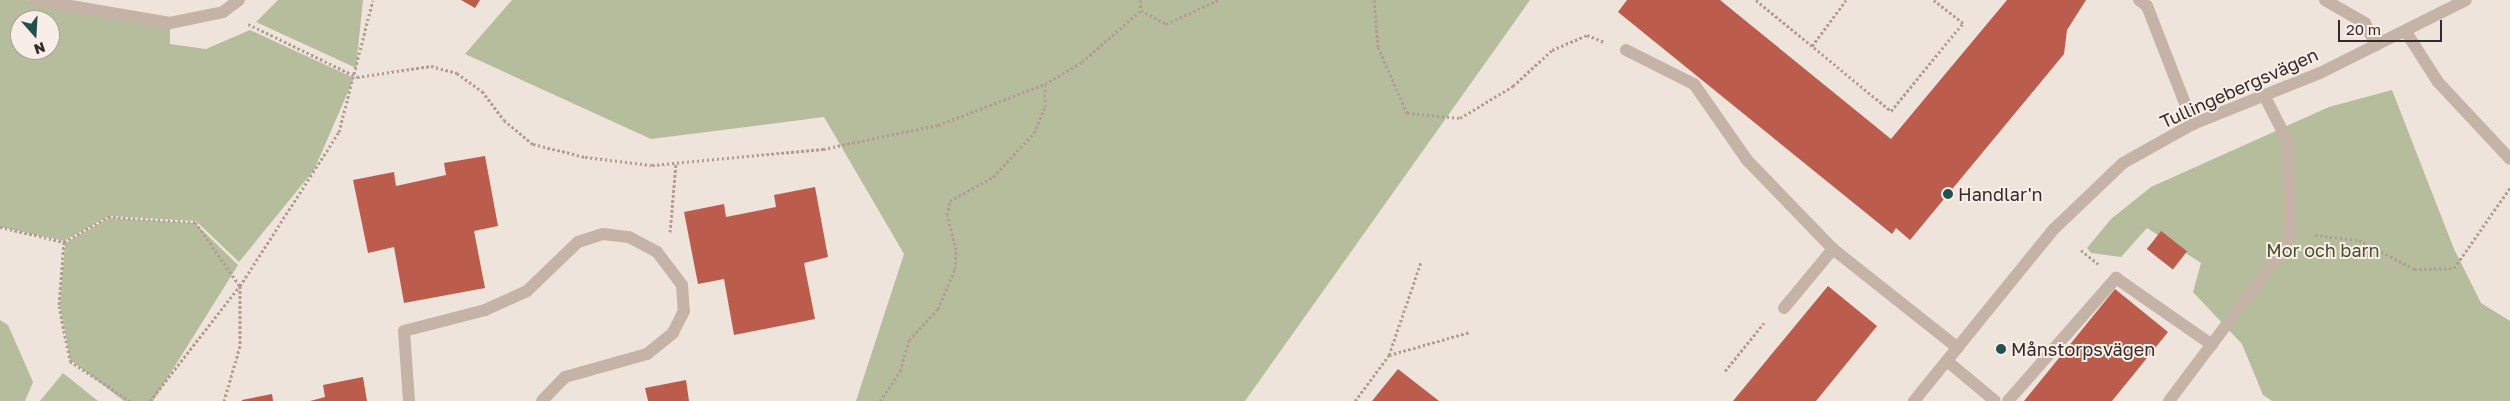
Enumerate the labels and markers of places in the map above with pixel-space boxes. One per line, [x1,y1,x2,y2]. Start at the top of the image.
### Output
place label: Handlar'n [1958,183,2043,205]
marker: Handlar'n [1942,188,1954,200]
place label: Månstorpsvägen [2011,338,2155,360]
marker: Månstorpsvägen [1995,343,2007,355]

